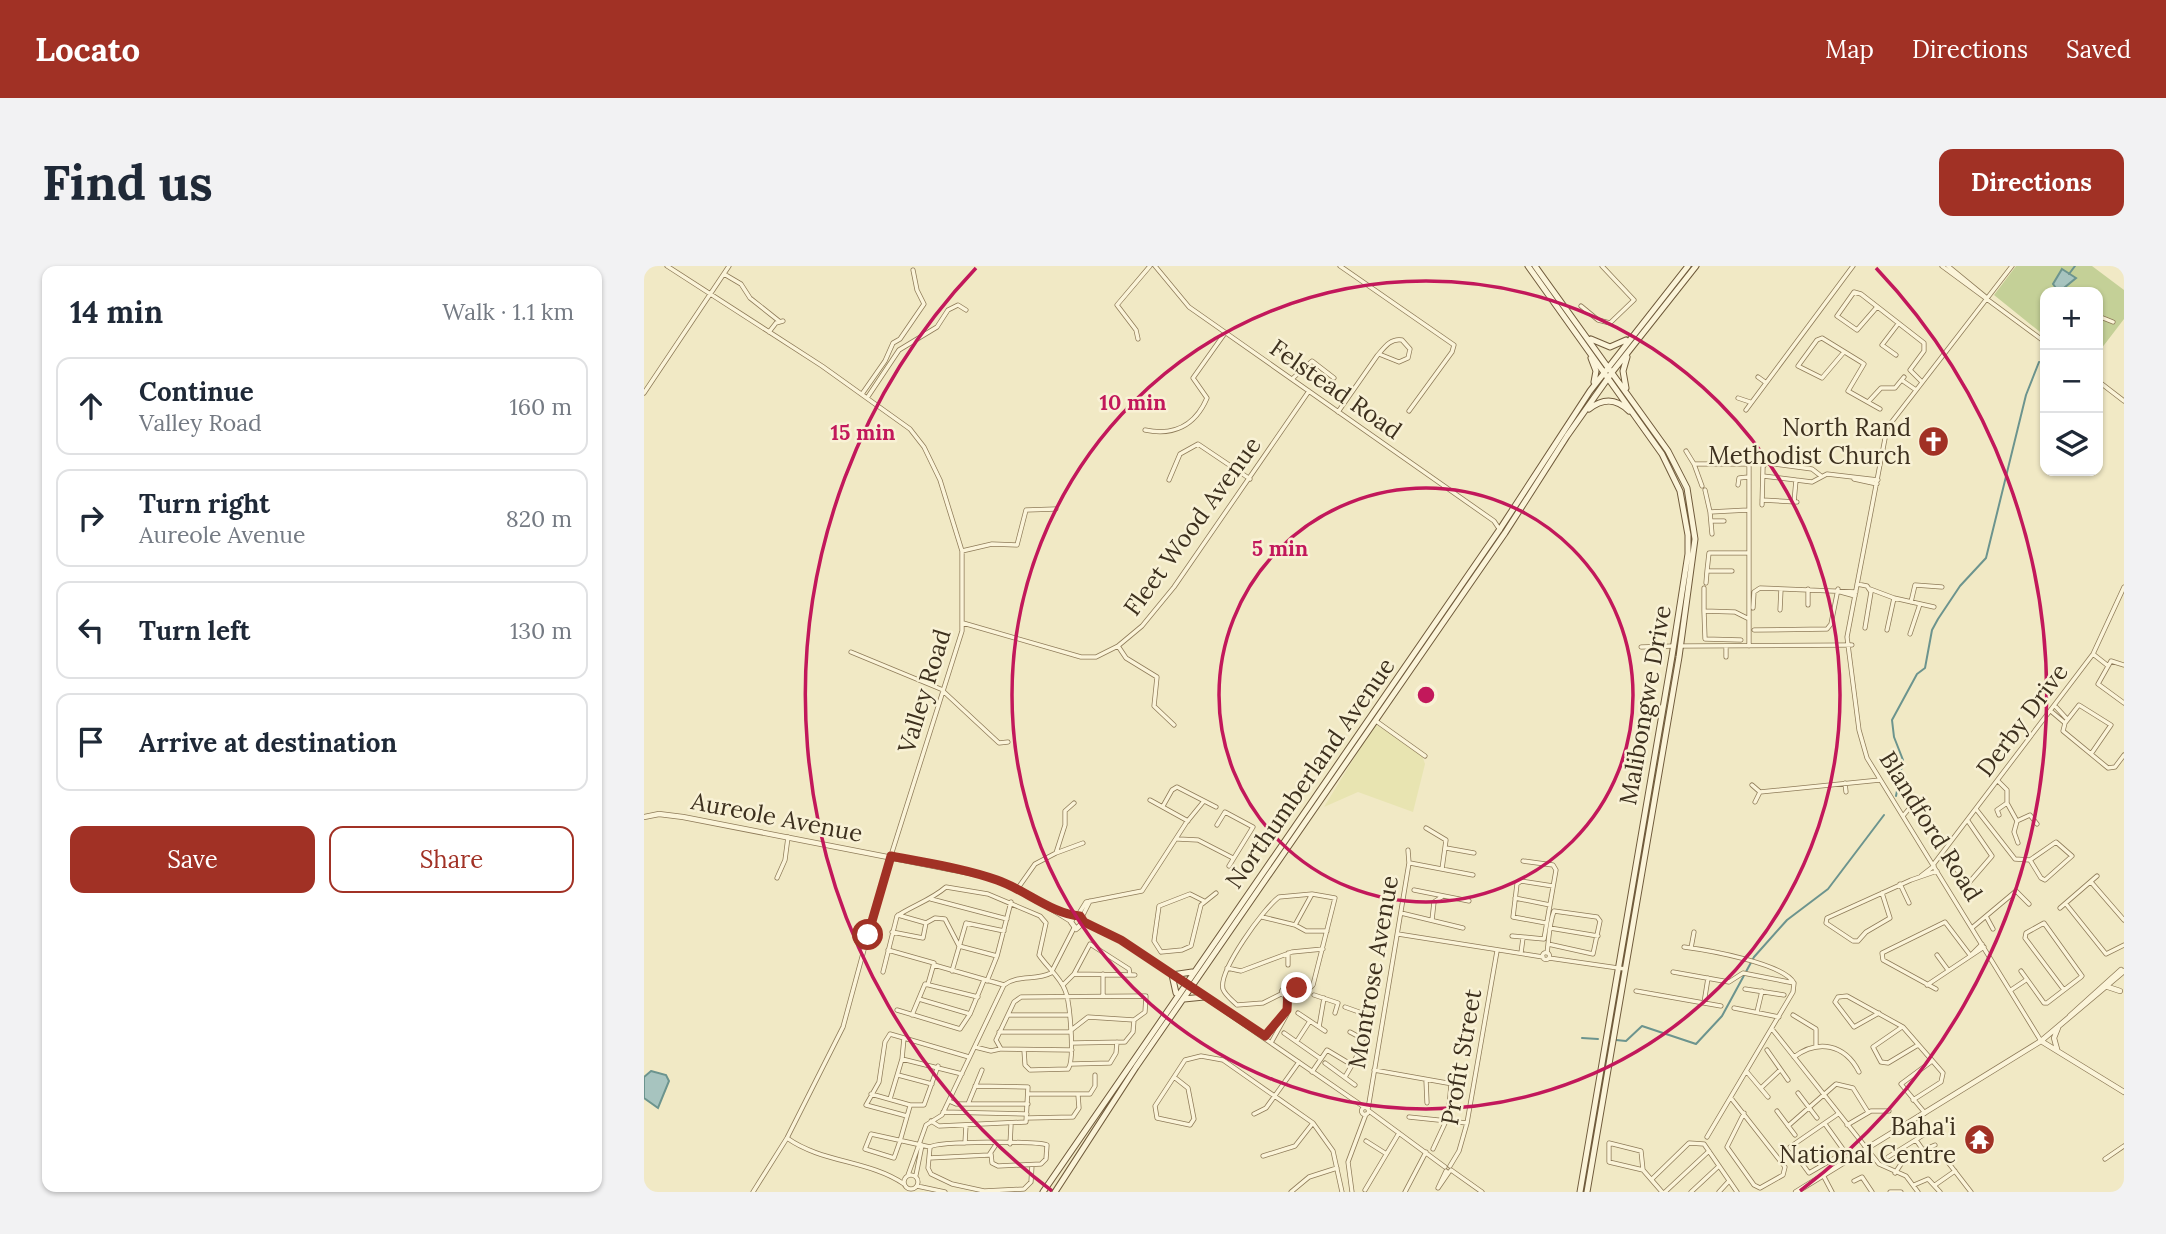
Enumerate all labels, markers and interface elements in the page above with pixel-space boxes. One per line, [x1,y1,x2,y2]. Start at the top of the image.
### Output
text: Locato [35,28,140,70]
text: Map [1825,34,1874,65]
text: Directions [1912,34,2028,65]
text: Saved [2066,34,2131,65]
button: Directions [1939,149,2124,216]
text: Find us [42,151,213,213]
map controls [2040,287,2103,476]
button: + [2040,287,2103,350]
text: 14 min [70,293,163,331]
text: Walk · 1.1 km [442,297,574,326]
street label: Felstead Road [1264,332,1408,446]
button: − [2040,350,2103,413]
text: Continue [139,375,254,408]
icon: ahead [72,387,110,425]
text: 10 min [1100,389,1167,416]
text: 160 m [509,392,572,421]
text: Valley Road [139,408,262,437]
place label: North Rand Methodist Church [1708,412,1911,471]
button: layers [2040,413,2103,476]
text: 15 min [831,419,895,446]
church icon: North Rand Methodist Church [1917,424,1951,458]
street label: Fleet Wood Avenue [1117,430,1267,622]
text: Turn right [139,487,270,520]
icon: right [72,499,110,537]
text: 820 m [506,504,572,533]
text: Aureole Avenue [139,520,306,549]
text: 5 min [1252,535,1308,562]
street label: Malibongwe Drive [1612,603,1678,807]
icon: left [72,611,110,649]
text: Turn left [139,614,250,647]
text: 130 m [510,616,572,645]
street label: Valley Road [890,625,958,758]
street label: Northumberland Avenue [1218,651,1402,895]
street label: Derby Drive [1969,657,2075,783]
centre of rings [1414,683,1438,707]
icon: arrive [72,723,110,761]
text: Arrive at destination [139,726,397,759]
street label: Blandford Road [1873,745,1989,907]
street label: Aureole Avenue [688,785,865,849]
button: Save [70,826,315,893]
button: Share [329,826,574,893]
street label: Montrose Avenue [1341,873,1405,1071]
route start [852,919,883,950]
route end [1281,972,1312,1003]
street label: Profit Street [1434,986,1488,1127]
place label: Baha'i National Centre [1779,1111,1956,1170]
temple icon: Baha'i National Centre [1962,1123,1996,1157]

